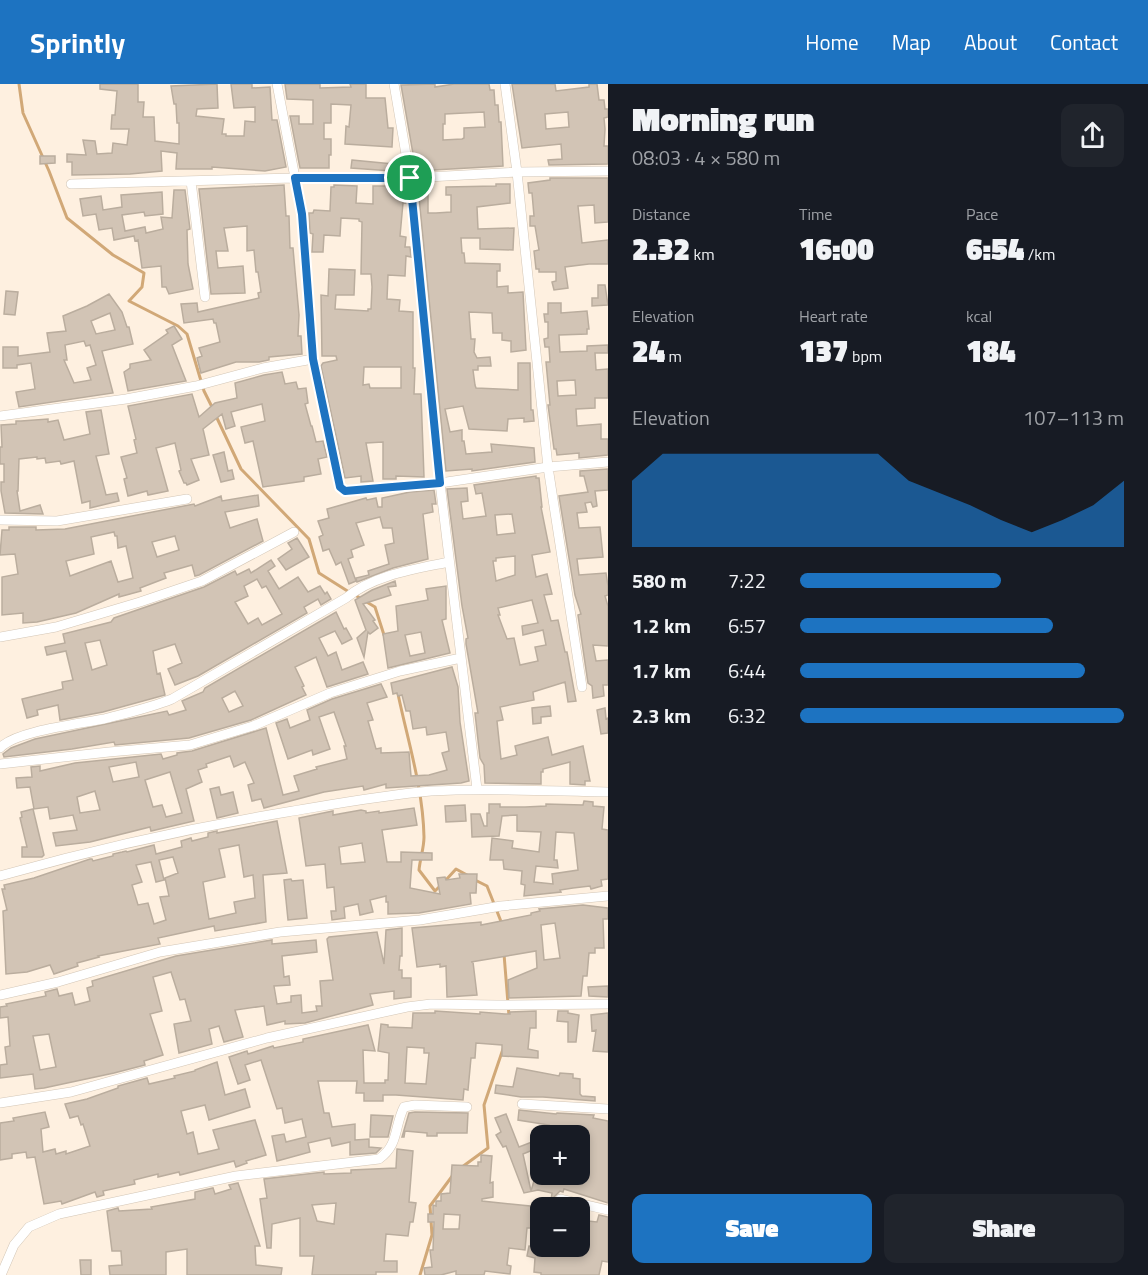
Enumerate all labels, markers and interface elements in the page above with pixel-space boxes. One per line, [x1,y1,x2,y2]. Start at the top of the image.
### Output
text: Sprintly [30,21,125,64]
text: Home [805,26,859,58]
text: Map [892,26,931,58]
text: About [964,26,1017,58]
text: Contact [1050,26,1118,58]
text: Morning run [632,94,814,144]
button: share [1061,104,1124,167]
text: 08:03 · 4 × 580 m [632,142,780,173]
pin [384,152,435,203]
icon: arrive [393,161,426,194]
text: Distance [632,202,690,226]
text: Time [799,202,832,226]
text: Pace [966,202,998,226]
text: 2.32 [632,226,690,272]
text: 16:00 [799,226,874,272]
text: 6:54 [966,226,1024,272]
text: km [690,242,715,266]
text: /km [1024,242,1055,266]
text: Elevation [632,304,694,328]
text: Heart rate [799,304,868,328]
text: kcal [966,304,992,328]
text: 24 [632,328,665,374]
text: 137 [799,328,849,374]
text: 184 [966,328,1016,374]
text: m [665,344,682,368]
text: bpm [849,344,882,368]
text: Elevation [632,402,710,433]
text: 107–113 m [1023,402,1124,433]
text: 580 m [632,565,687,596]
text: 7:22 [728,565,766,596]
text: 1.2 km [632,610,691,641]
text: 6:57 [728,610,766,641]
text: 1.7 km [632,655,691,686]
text: 6:44 [728,655,766,686]
text: 2.3 km [632,700,691,731]
text: 6:32 [728,700,766,731]
map controls [530,1125,590,1257]
button: + [530,1125,590,1185]
button: Save [632,1194,872,1263]
button: Share [884,1194,1124,1263]
button: − [530,1197,590,1257]

